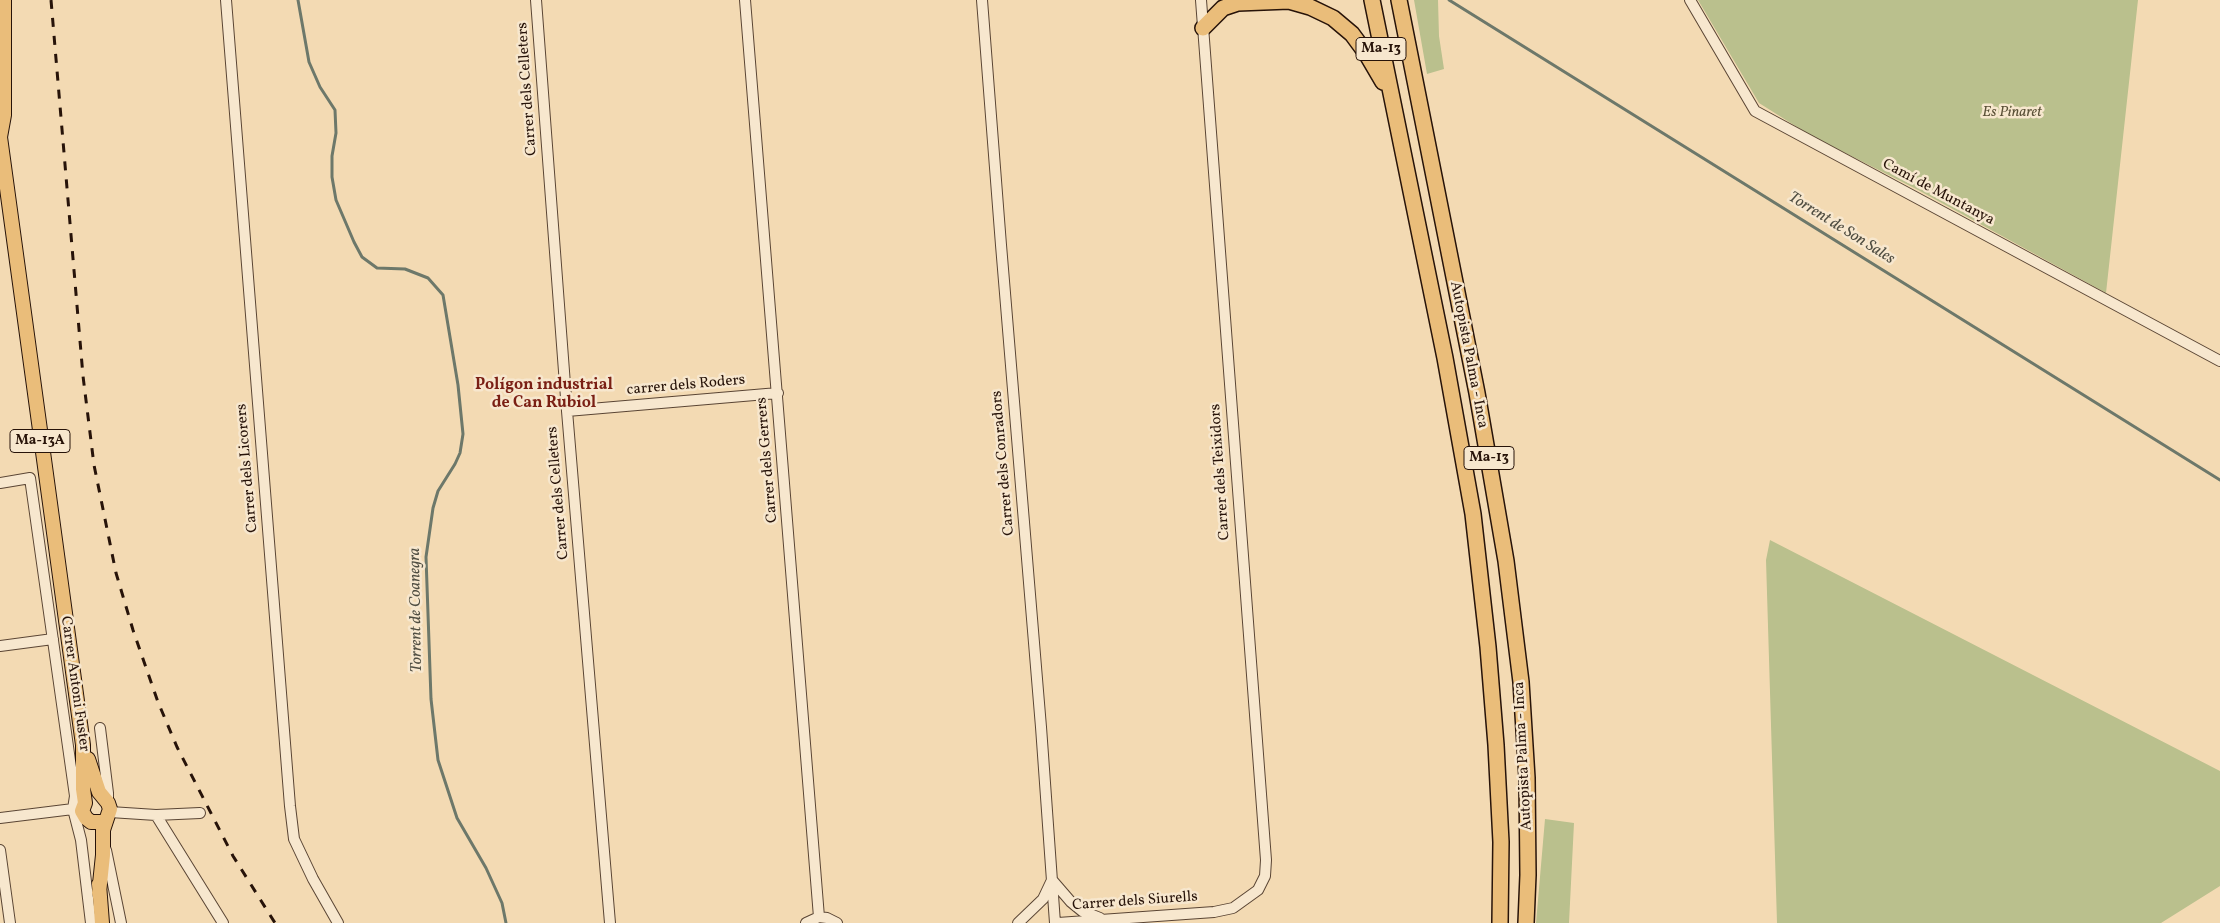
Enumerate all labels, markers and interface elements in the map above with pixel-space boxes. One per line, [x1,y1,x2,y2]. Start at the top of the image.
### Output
street label: Carrer dels Celleters [514,22,542,156]
road number: Ma-13 [1356,38,1406,61]
park label: Es Pinaret [1982,104,2042,122]
street label: Camí de Muntanya [1879,156,1997,230]
water label: Torrent de Son Sales [1784,189,1898,269]
street label: Autopista Palma - Inca [1445,280,1491,430]
street label: carrer dels Roders [626,372,746,400]
district label: Polígon industrial de Can Rubiol [475,376,613,414]
street label: Carrer dels Conradors [989,390,1019,536]
street label: Carrer dels Gerrers [754,396,782,524]
street label: Carrer dels Licorers [233,403,263,533]
street label: Carrer dels Teixidors [1207,403,1235,541]
street label: Carrer dels Celleters [544,426,574,560]
road number: Ma-13A [10,430,70,452]
road number: Ma-13 [1464,446,1514,469]
water label: Torrent de Coanegra [406,548,428,672]
street label: Carrer Antoni Fuster [56,615,92,753]
street label: Autopista Palma - Inca [1511,681,1537,831]
street label: Carrer dels Siurells [1072,889,1198,915]

